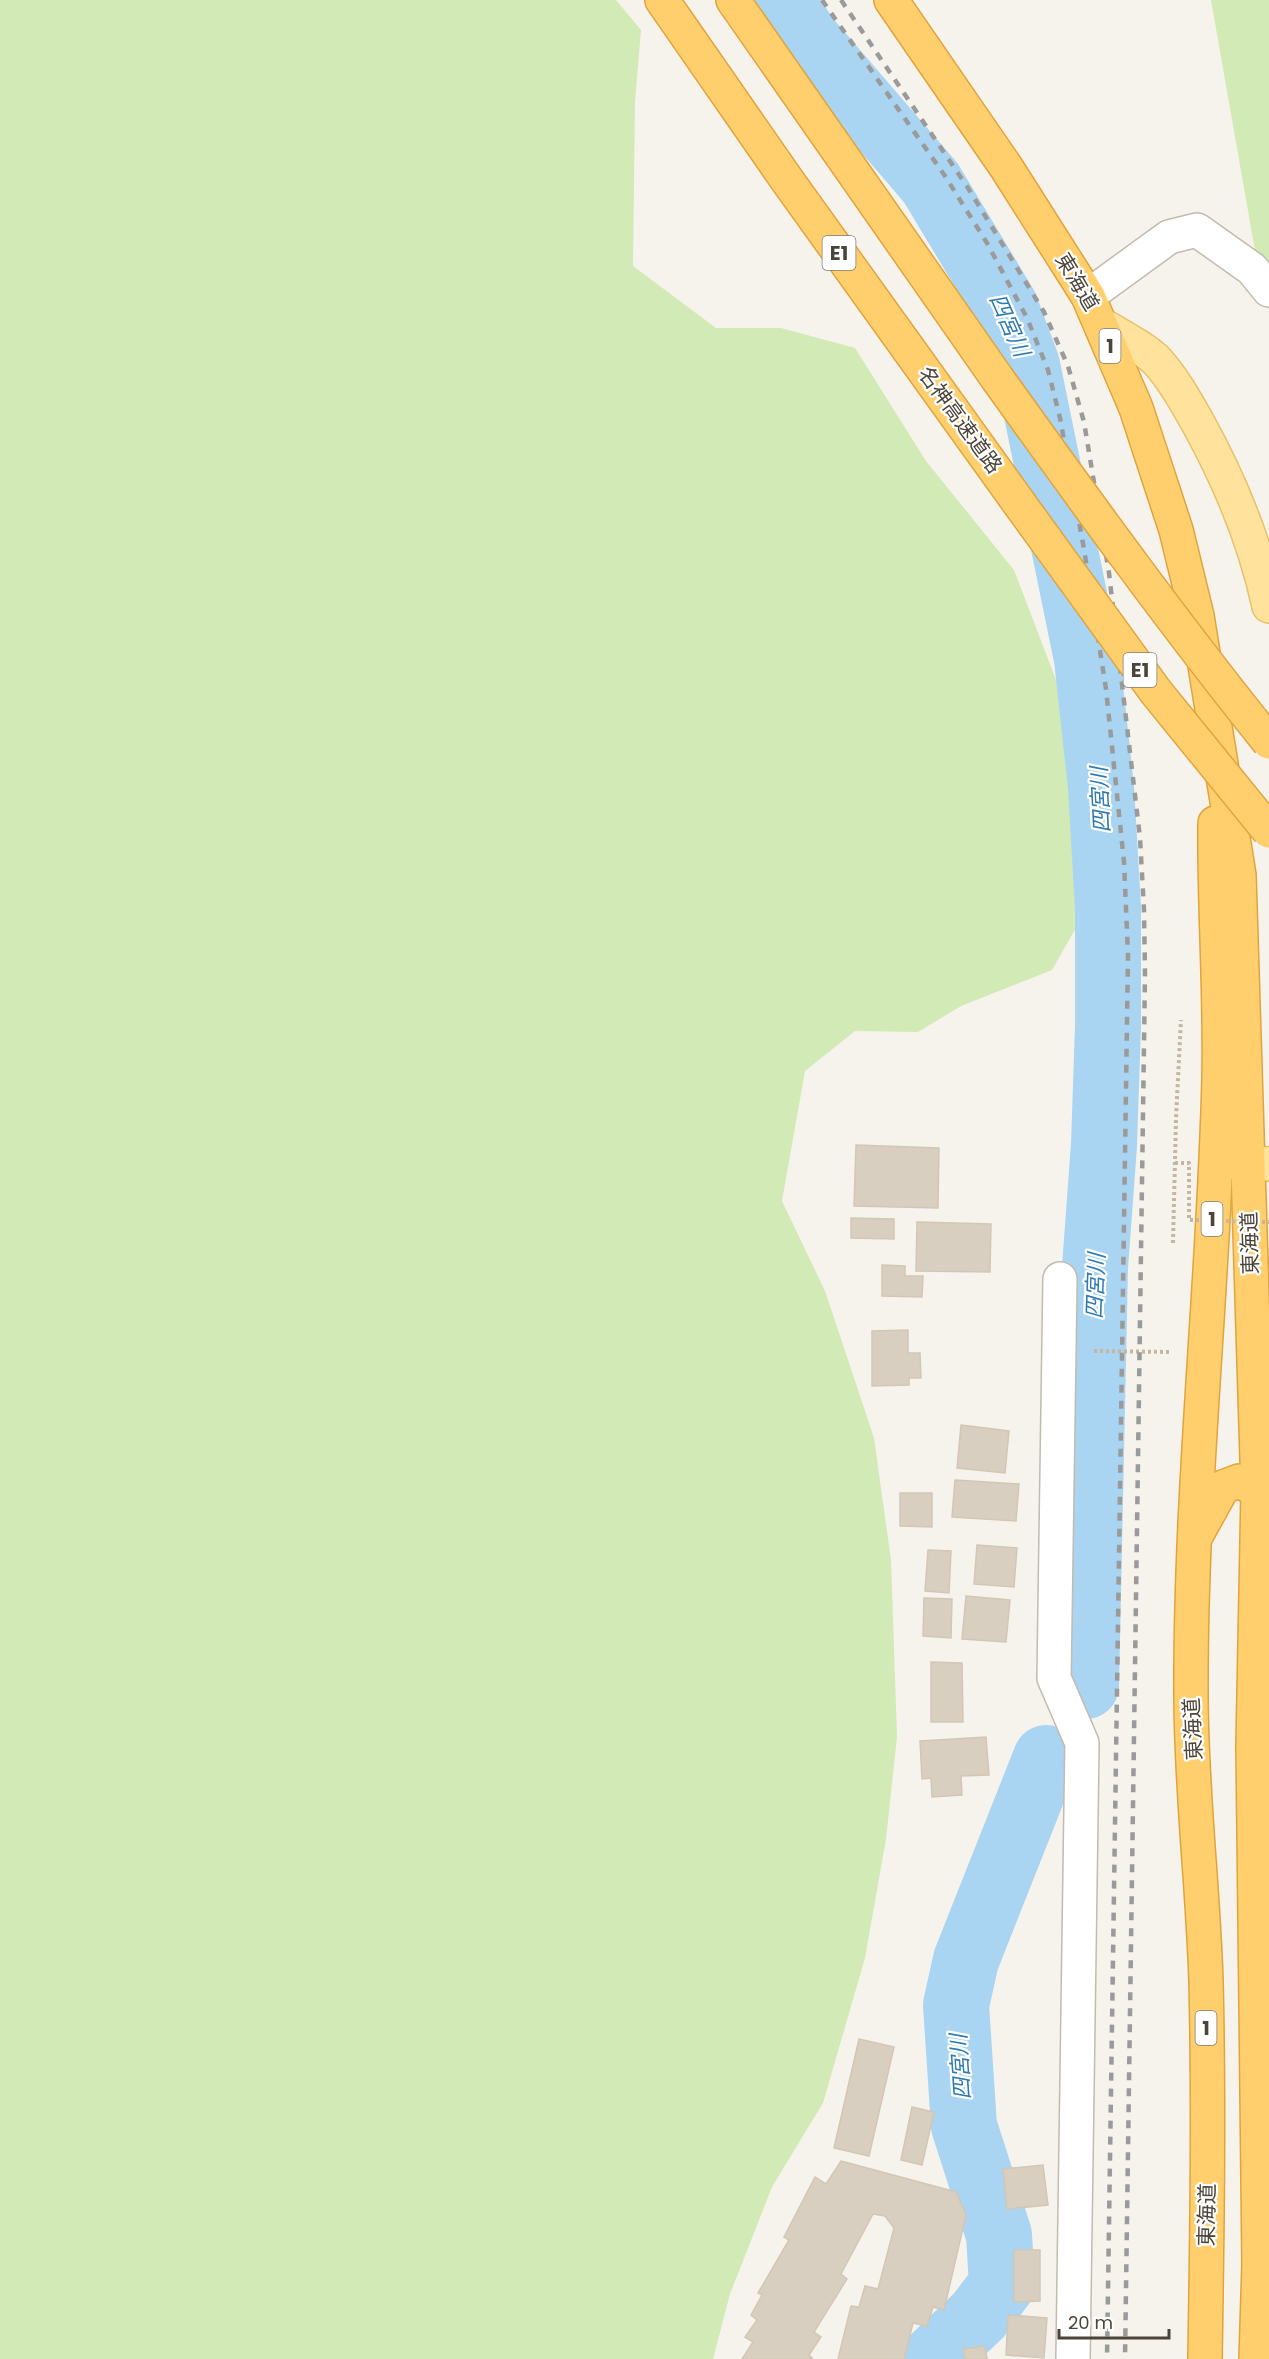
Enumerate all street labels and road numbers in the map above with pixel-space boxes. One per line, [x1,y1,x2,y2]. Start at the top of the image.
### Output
road number: E1 [822,236,856,270]
street label: 東海道 [1049,247,1106,316]
road number: 1 [1100,329,1120,363]
street label: 名神高速道路 [912,360,1009,479]
road number: E1 [1124,653,1156,687]
road number: 1 [1202,1202,1222,1236]
street label: 東海道 [1234,1211,1265,1275]
street label: 東海道 [1176,1697,1209,1761]
road number: 1 [1196,2011,1216,2045]
street label: 東海道 [1191,2183,1222,2247]

